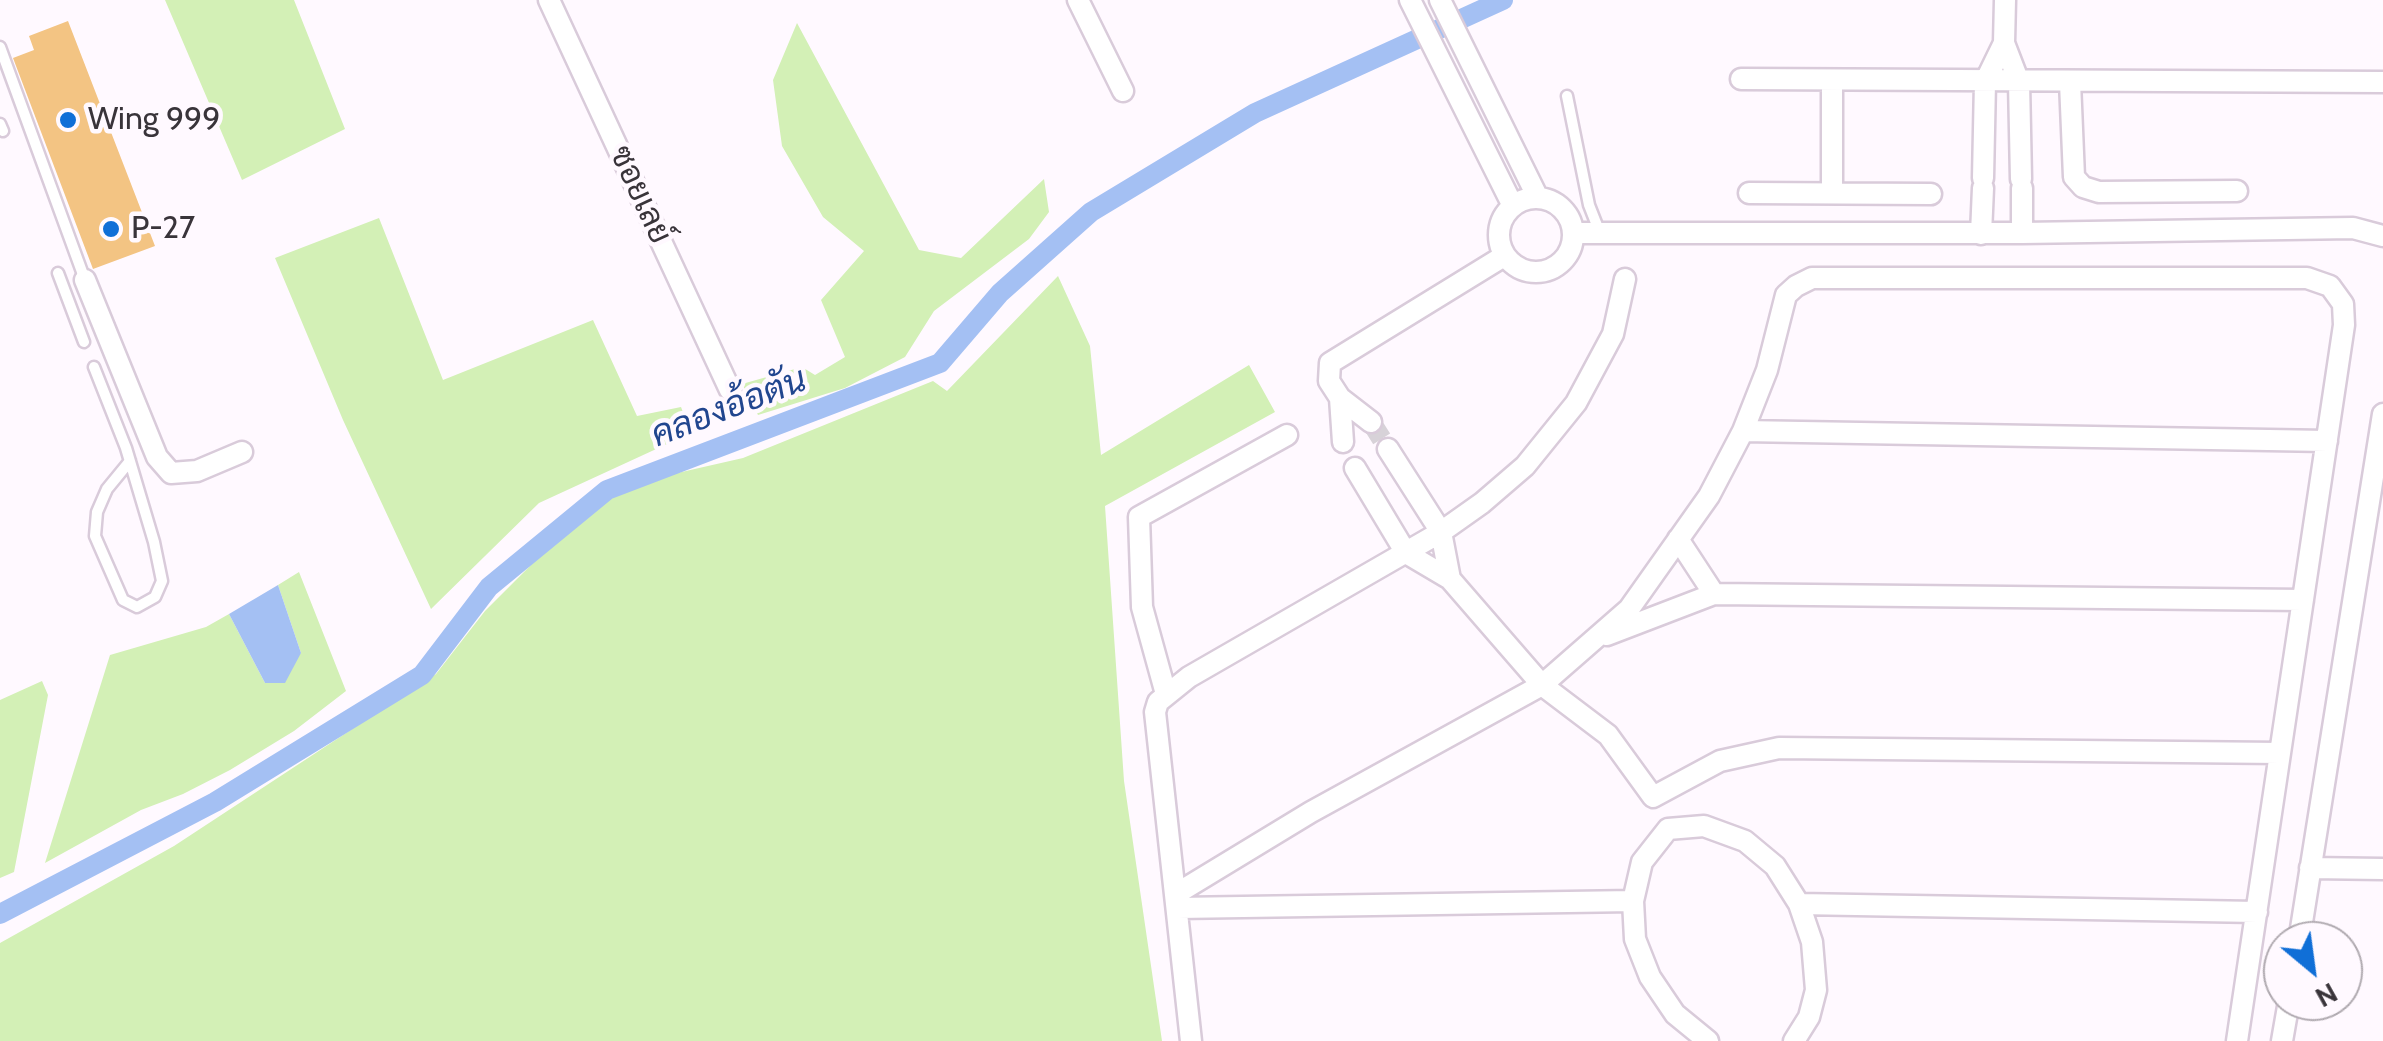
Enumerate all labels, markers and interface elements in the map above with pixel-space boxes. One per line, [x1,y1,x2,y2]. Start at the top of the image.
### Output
place label: Wing 999 [88,101,220,139]
marker: Wing 999 [57,109,79,131]
street label: ซอยเลย์ [601,140,679,250]
place label: P-27 [131,210,195,248]
marker: P-27 [100,218,122,240]
water label: คลองอ้อตัน [646,359,812,457]
north arrow [2263,921,2363,1021]
text: N [2310,976,2343,1015]

